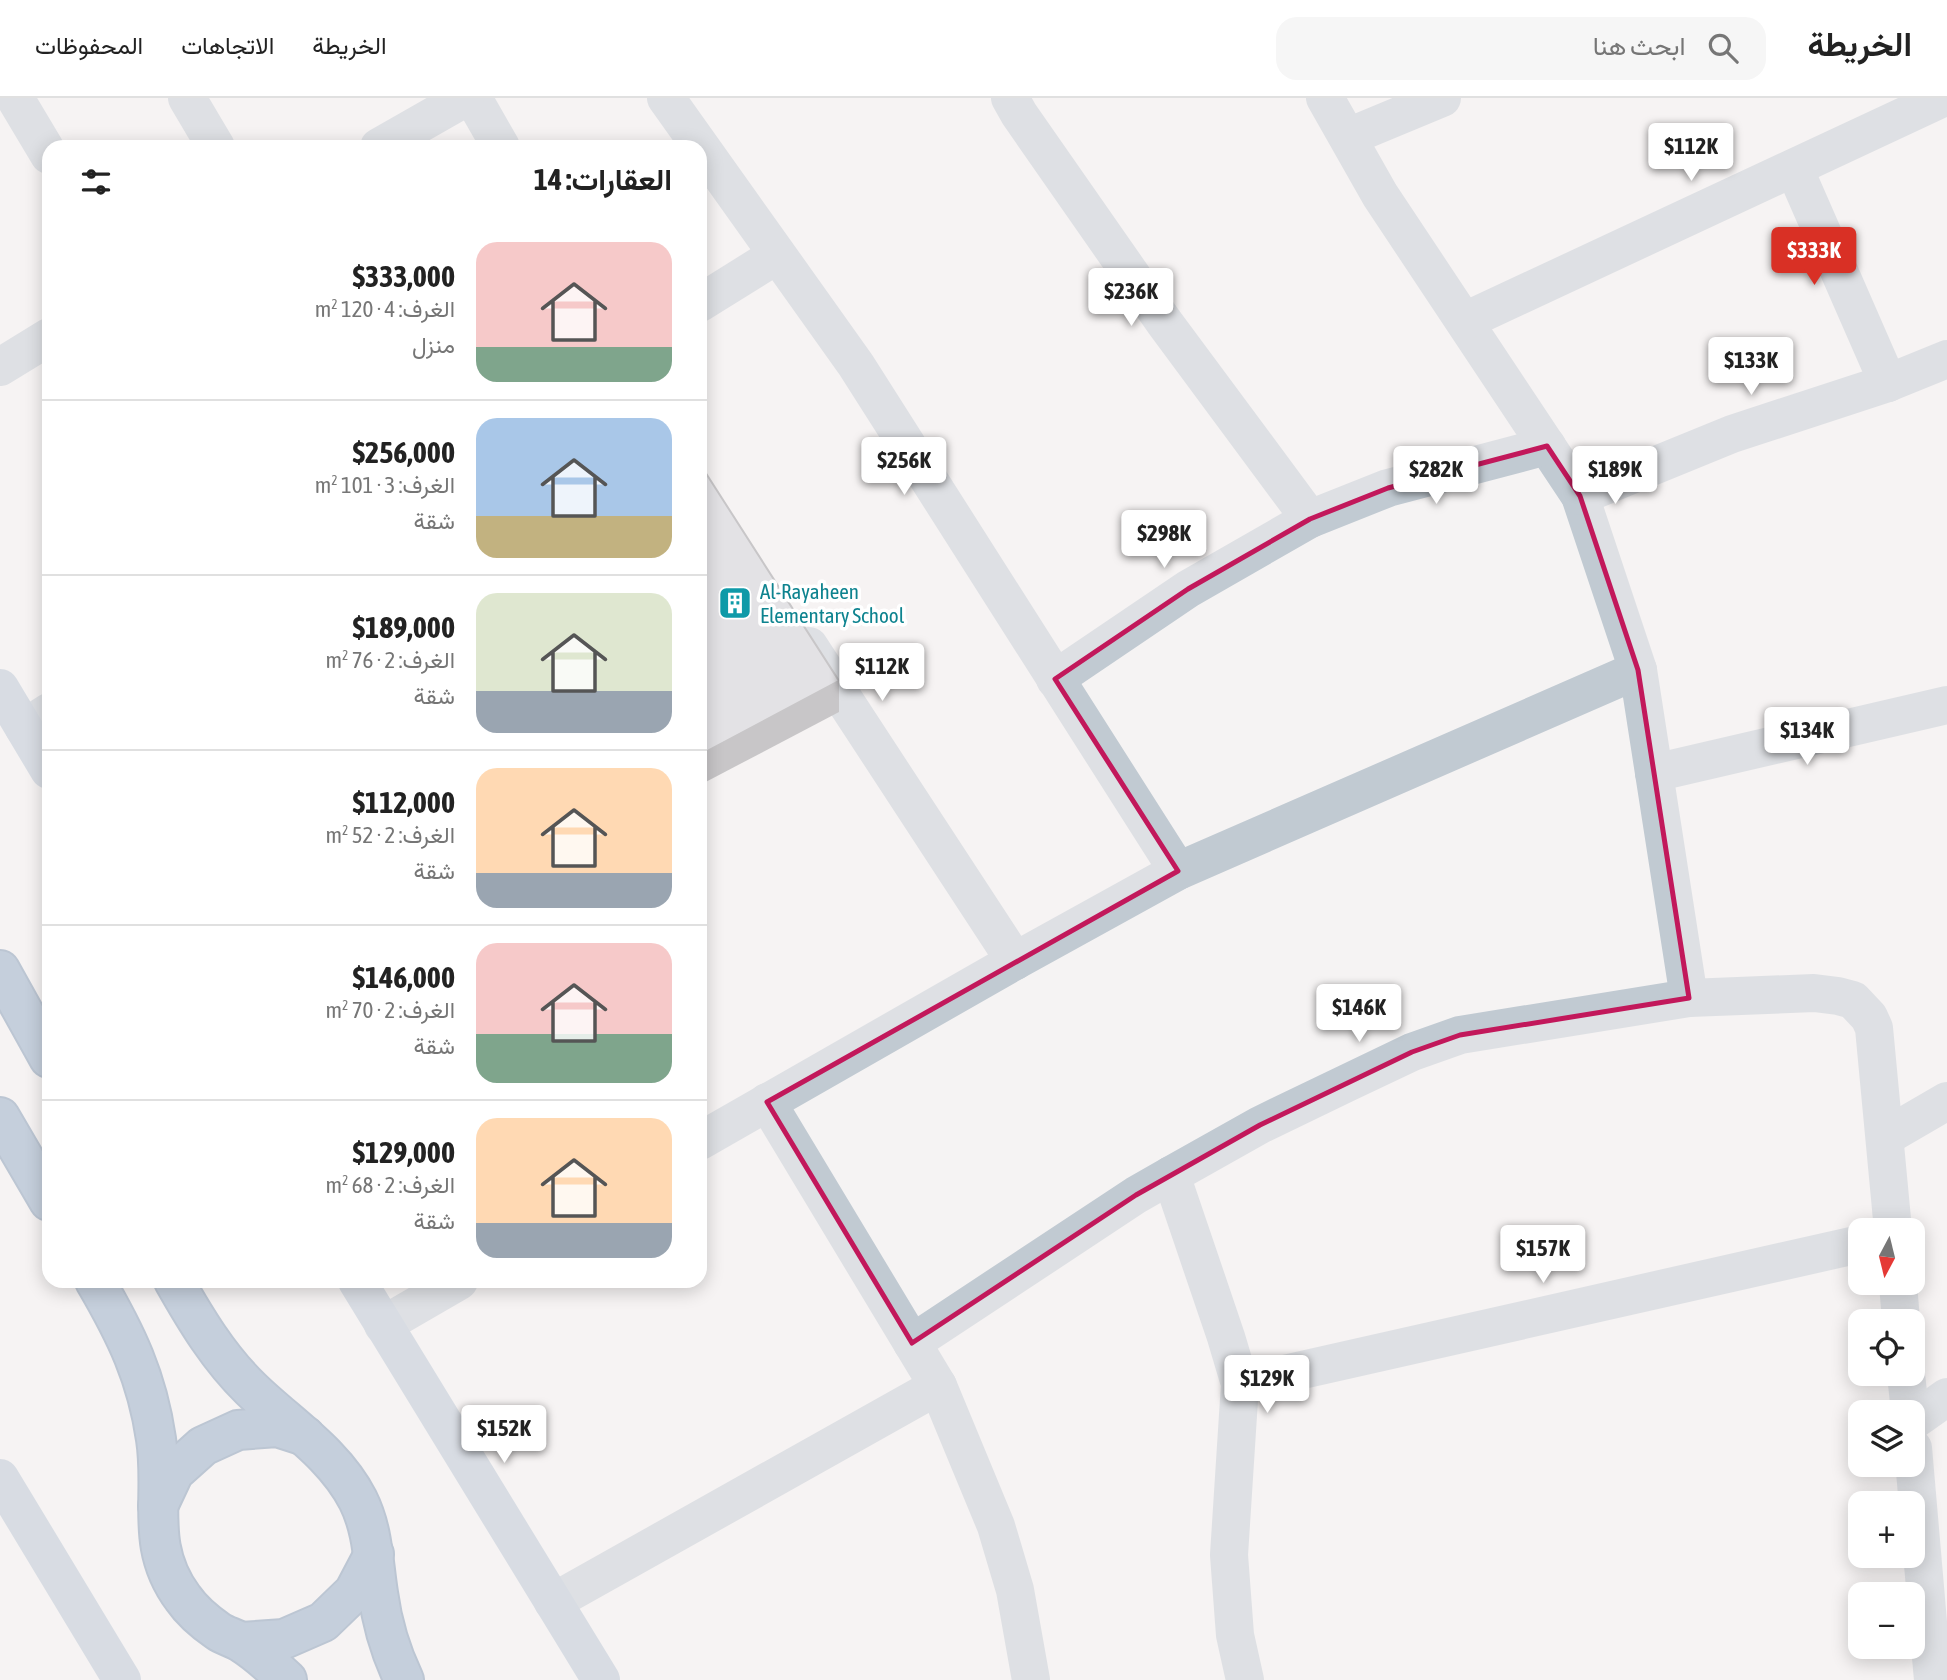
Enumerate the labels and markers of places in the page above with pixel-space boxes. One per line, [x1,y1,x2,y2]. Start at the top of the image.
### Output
pin: $112K [1642,123,1740,183]
pin: $333K [1765,228,1863,287]
pin: $236K [1082,268,1180,328]
pin: $133K [1702,338,1800,397]
pin: $256K [855,438,953,497]
pin: $282K [1387,446,1485,506]
pin: $189K [1566,446,1664,506]
pin: $298K [1115,510,1213,570]
place label: Al-Rayaheen Elementary School [760,579,905,627]
building icon: Al-Rayaheen Elementary School [716,584,754,622]
pin: $112K [833,644,931,703]
pin: $134K [1758,708,1856,767]
pin: $146K [1310,984,1408,1044]
pin: $157K [1494,1226,1592,1285]
pin: $129K [1218,1356,1316,1415]
pin: $152K [455,1406,553,1465]

